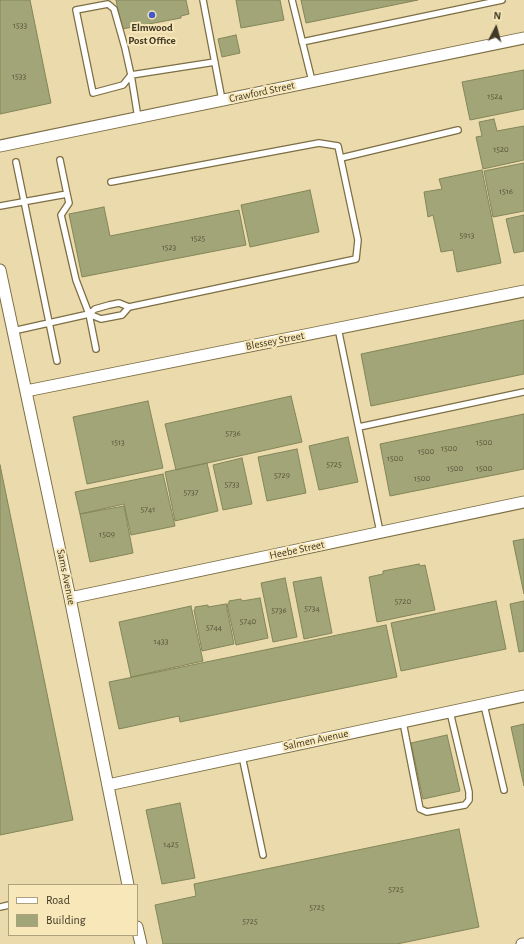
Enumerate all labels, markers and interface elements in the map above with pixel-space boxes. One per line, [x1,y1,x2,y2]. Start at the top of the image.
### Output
north arrow [476,8,516,48]
marker: Elmwood Post Office [147,10,157,20]
text: N [493,10,502,21]
house number: 1533 [13,20,27,30]
place label: Elmwood Post Office [128,21,176,47]
house number: 1533 [12,71,26,81]
street label: Crawford Street [228,79,296,105]
house number: 1524 [487,91,503,101]
house number: 1520 [493,144,509,154]
house number: 1516 [499,186,513,196]
house number: 5913 [460,230,474,240]
house number: 1525 [191,233,205,243]
house number: 1523 [162,242,176,252]
street label: Blessey Street [245,329,305,353]
house number: 5736 [225,428,241,438]
house number: 1513 [111,437,125,447]
house number: 1500 [476,437,492,447]
house number: 1500 [441,443,457,453]
house number: 1500 [418,446,434,456]
house number: 1500 [387,453,403,463]
house number: 5725 [326,459,342,469]
house number: 1500 [447,463,463,473]
house number: 1500 [476,463,492,473]
house number: 5729 [274,470,290,480]
house number: 1500 [414,473,430,483]
house number: 5733 [225,479,239,489]
house number: 5737 [184,487,198,497]
house number: 5741 [141,504,155,514]
house number: 1509 [99,529,115,539]
street label: Heebe Street [268,538,326,562]
street label: Sams Avenue [54,548,78,606]
house number: 5720 [395,596,411,606]
house number: 5734 [304,603,320,613]
house number: 5736 [271,605,287,615]
house number: 5740 [240,616,256,626]
house number: 5744 [206,622,222,632]
house number: 1433 [154,636,168,646]
street label: Salmen Avenue [282,727,350,753]
house number: 1425 [163,839,179,849]
legend [8,884,138,936]
house number: 5725 [388,884,404,894]
text: Road [46,894,70,906]
house number: 5725 [309,902,325,912]
text: Building [46,914,86,926]
house number: 5725 [242,916,258,926]

